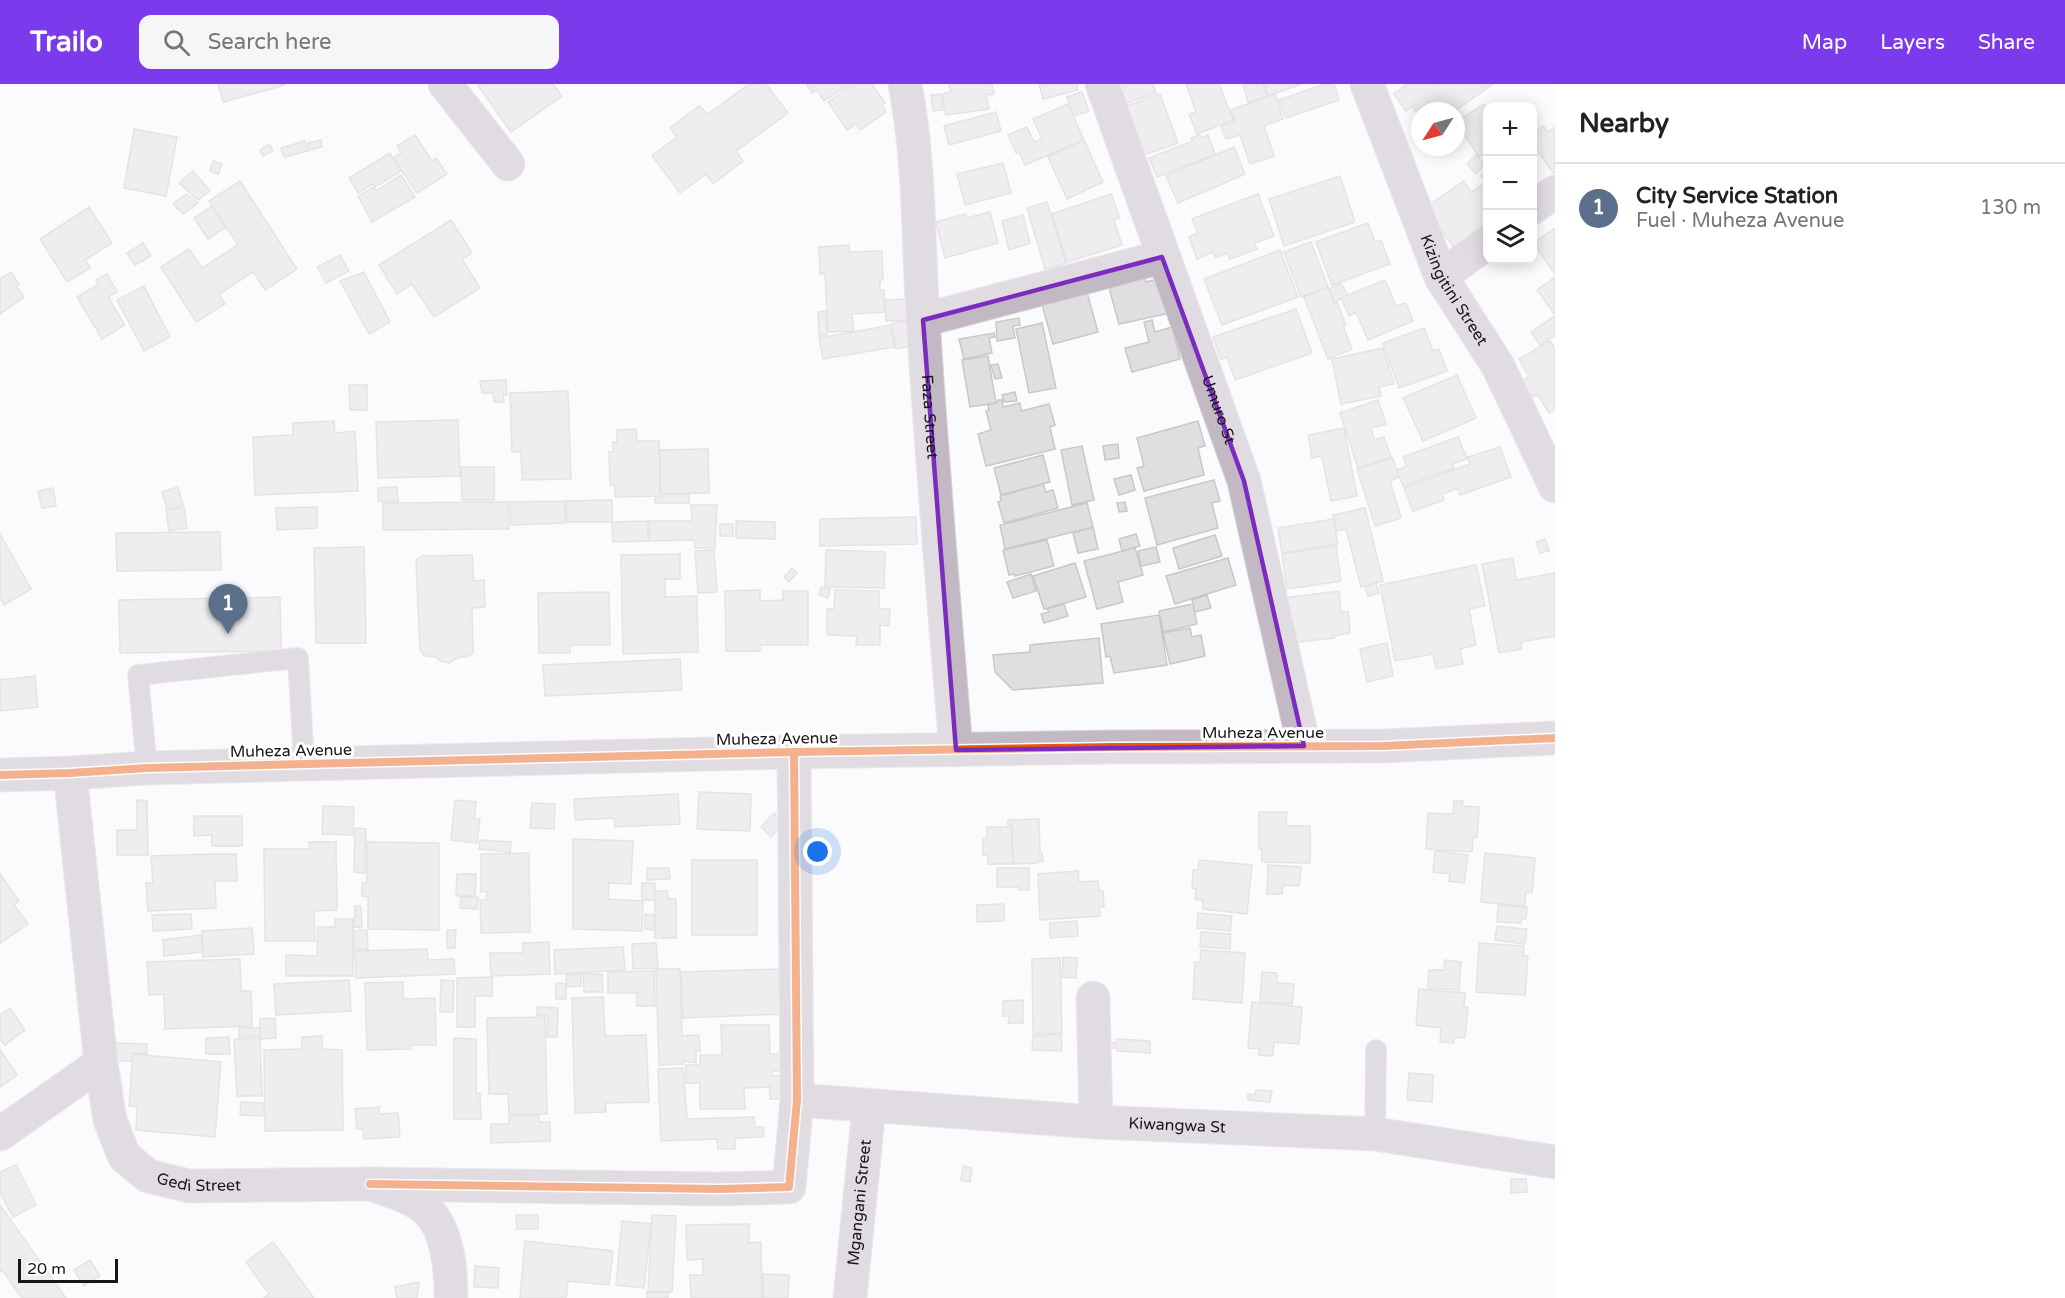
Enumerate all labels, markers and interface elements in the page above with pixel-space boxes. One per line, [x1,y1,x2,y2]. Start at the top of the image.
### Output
search box [139,15,559,69]
text: Trailo [30,25,103,59]
icon: search [160,26,193,59]
text: Search here [208,29,332,55]
text: Map [1802,30,1847,55]
text: Layers [1880,30,1945,55]
text: Share [1978,30,2035,55]
north arrow [1411,102,1465,156]
map controls [1483,102,1537,264]
button: + [1483,102,1537,156]
text: Nearby [1579,108,1669,139]
button: − [1483,156,1537,210]
text: City Service Station [1636,183,1838,209]
text: 1 [1592,196,1605,220]
text: 130 m [1980,196,2041,220]
text: Fuel · Muheza Avenue [1636,209,1844,233]
button: layers [1483,210,1537,264]
street label: Kizingitini Street [1416,232,1492,349]
street label: Umuro St [1197,373,1240,447]
street label: Faza Street [917,374,943,460]
pin: 1 [208,584,248,634]
street label: Muheza Avenue [1202,723,1324,743]
street label: Muheza Avenue [716,728,838,750]
street label: Muheza Avenue [230,740,352,762]
your location [803,837,832,866]
street label: Kiwangwa St [1128,1113,1226,1138]
street label: Mgangani Street [843,1138,876,1267]
street label: Gedi Street [155,1168,241,1196]
scale bar [18,1256,118,1284]
text: 20 m [27,1259,66,1279]

